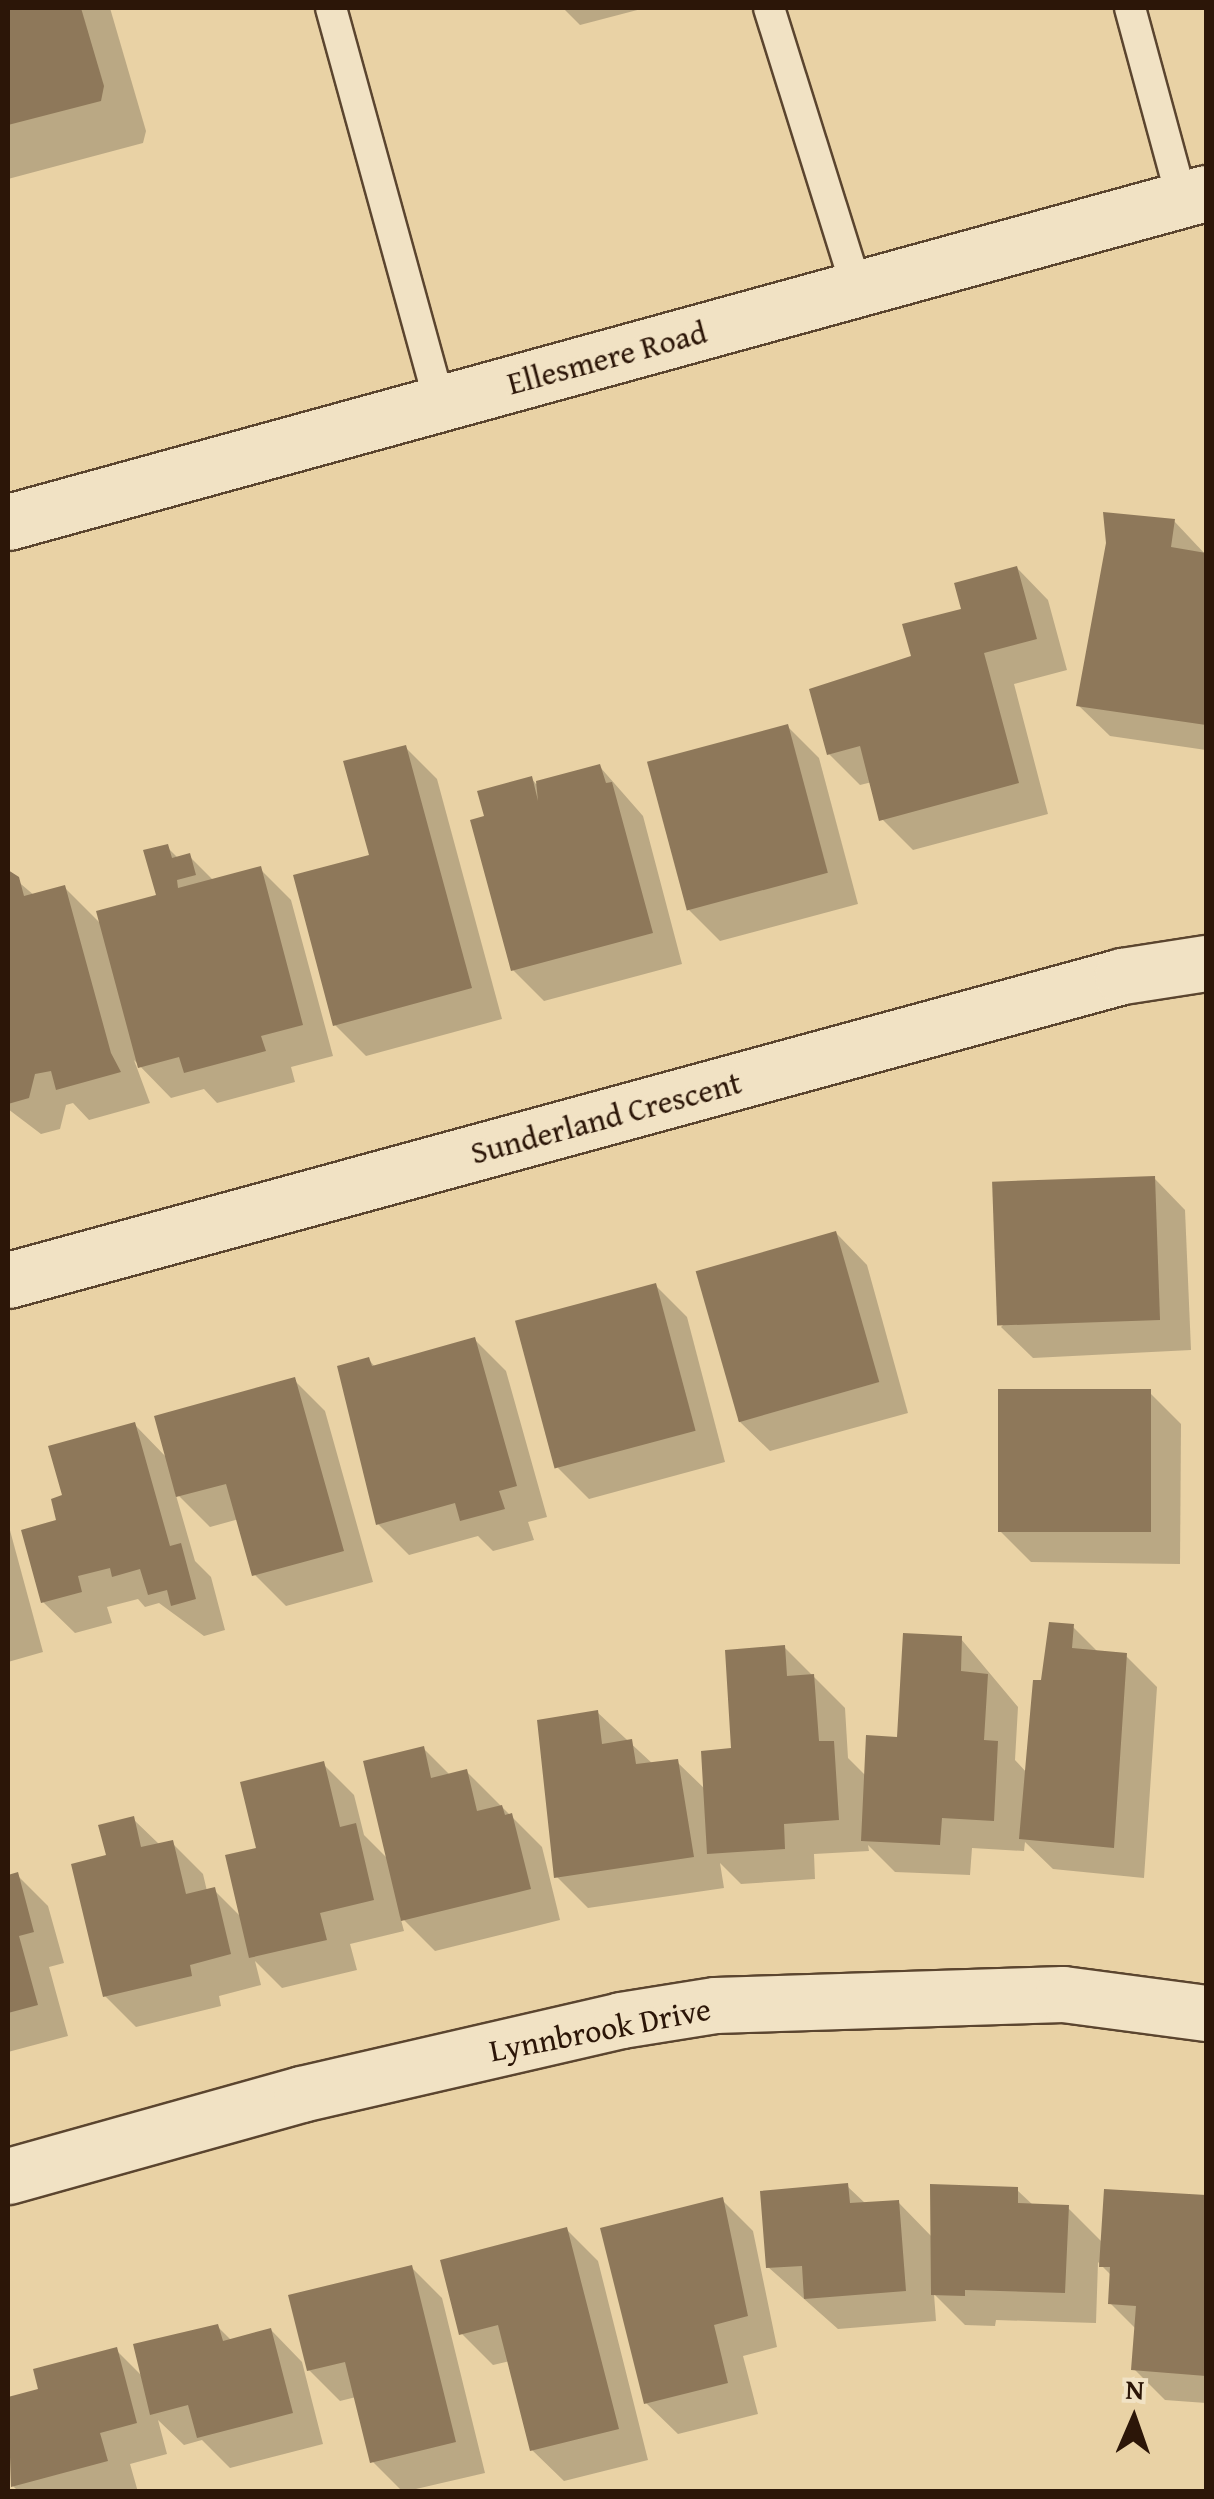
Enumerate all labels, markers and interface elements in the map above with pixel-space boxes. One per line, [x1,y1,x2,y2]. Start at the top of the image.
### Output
street label: Ellesmere Road [503,313,711,403]
street label: Sunderland Crescent [466,1063,746,1173]
street label: Lynnbrook Drive [486,1990,714,2070]
text: N [1125,2368,1145,2409]
north arrow [1084,2369,1184,2469]

